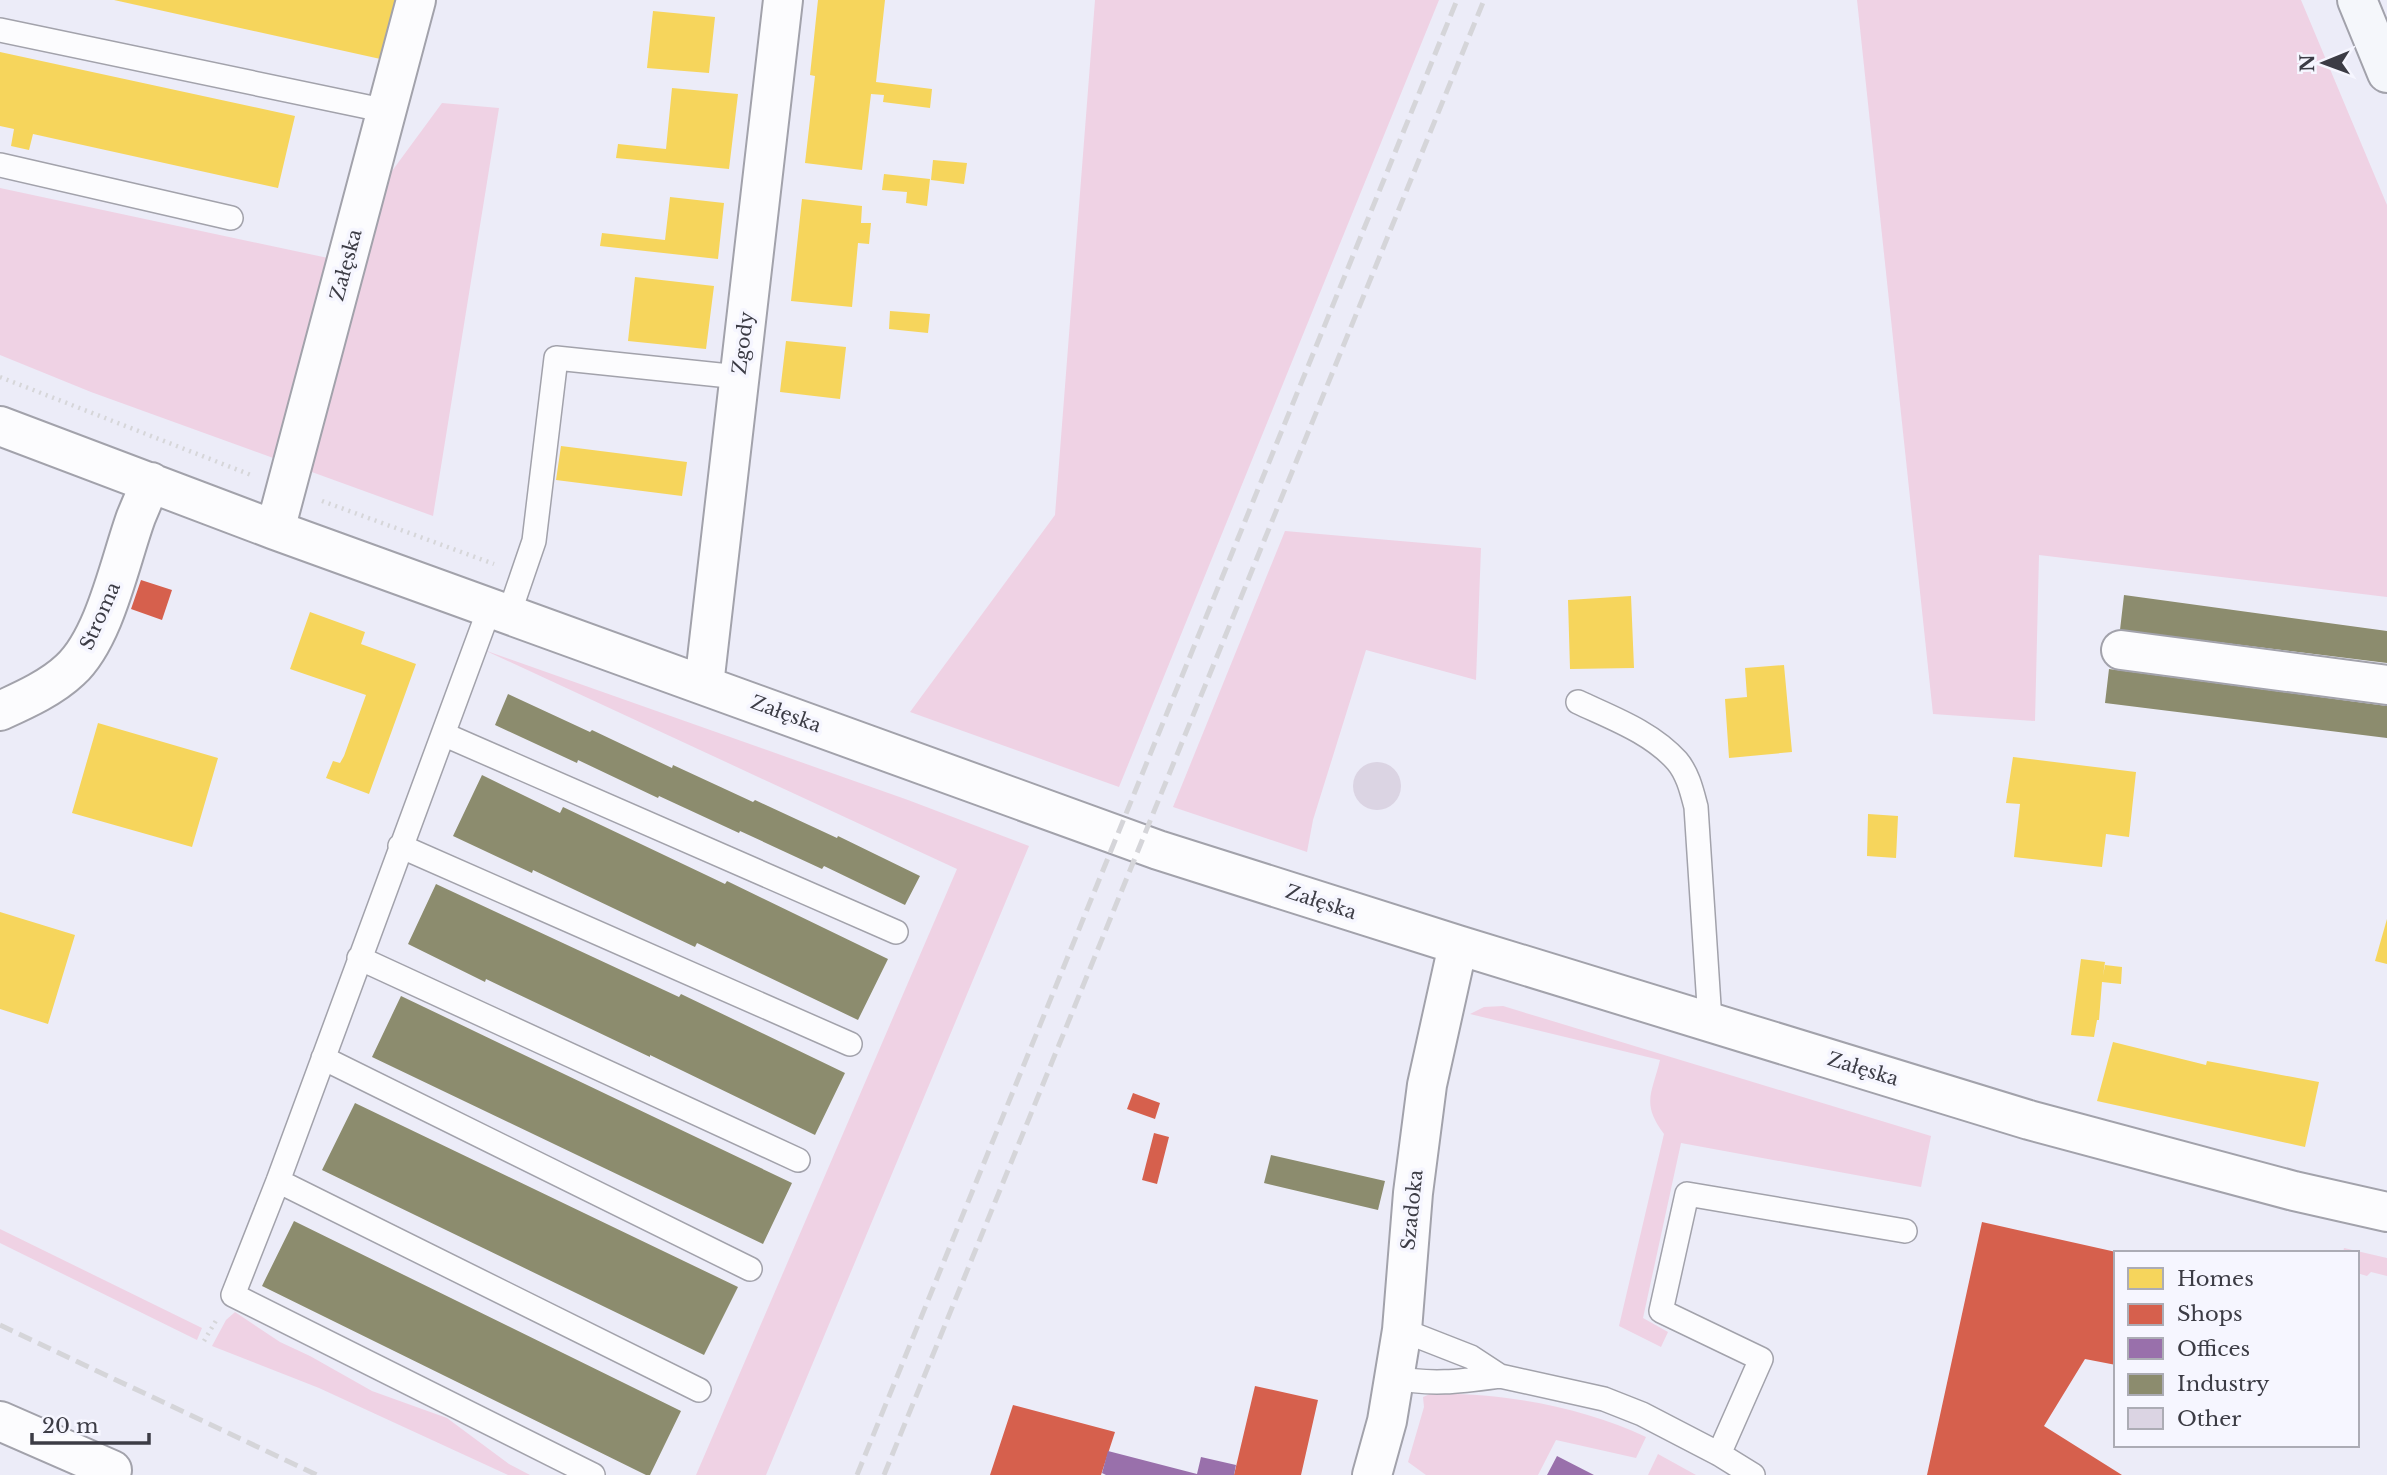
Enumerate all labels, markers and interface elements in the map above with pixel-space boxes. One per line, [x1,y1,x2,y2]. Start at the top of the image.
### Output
north arrow [2289,28,2359,98]
text: N [2296,54,2319,72]
street label: Załęska [325,226,367,303]
street label: Zgody [728,310,758,376]
street label: Stroma [75,578,125,653]
street label: Załęska [748,691,825,737]
street label: Załęska [1283,880,1360,924]
street label: Załęska [1825,1047,1902,1091]
street label: Szadoka [1396,1168,1428,1251]
legend [2114,1251,2359,1447]
text: Homes [2177,1266,2254,1292]
text: Shops [2177,1301,2243,1327]
text: Offices [2177,1336,2250,1362]
text: Industry [2177,1371,2270,1397]
scale bar [32,1402,149,1446]
text: Other [2177,1406,2241,1432]
text: 20 m [42,1413,99,1439]

